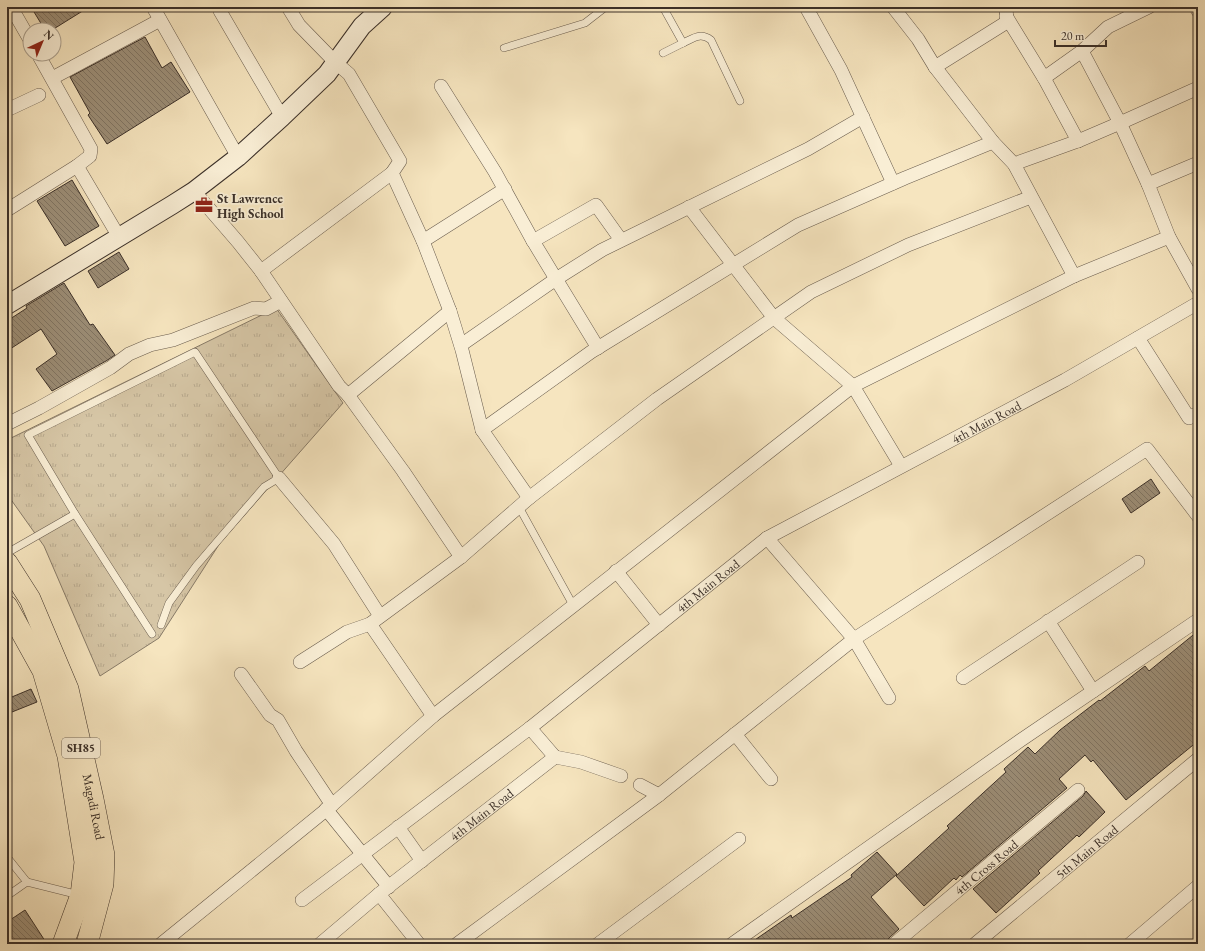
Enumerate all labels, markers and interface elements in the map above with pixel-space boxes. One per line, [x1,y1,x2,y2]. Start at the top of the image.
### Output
north arrow [22,22,62,62]
scale bar [1055,22,1106,48]
text: N [41,27,57,43]
text: 20 m [1061,28,1085,44]
place label: St Lawrence High School [217,190,284,222]
office icon: St Lawrence High School [194,195,214,215]
street label: 4th Main Road [948,396,1024,447]
street label: 4th Main Road [673,555,743,616]
road number: SH85 [62,738,100,758]
street label: Magadi Road [79,772,109,842]
street label: 4th Main Road [446,784,517,844]
street label: 5th Main Road [1052,820,1122,882]
street label: 4th Cross Road [951,835,1022,899]

